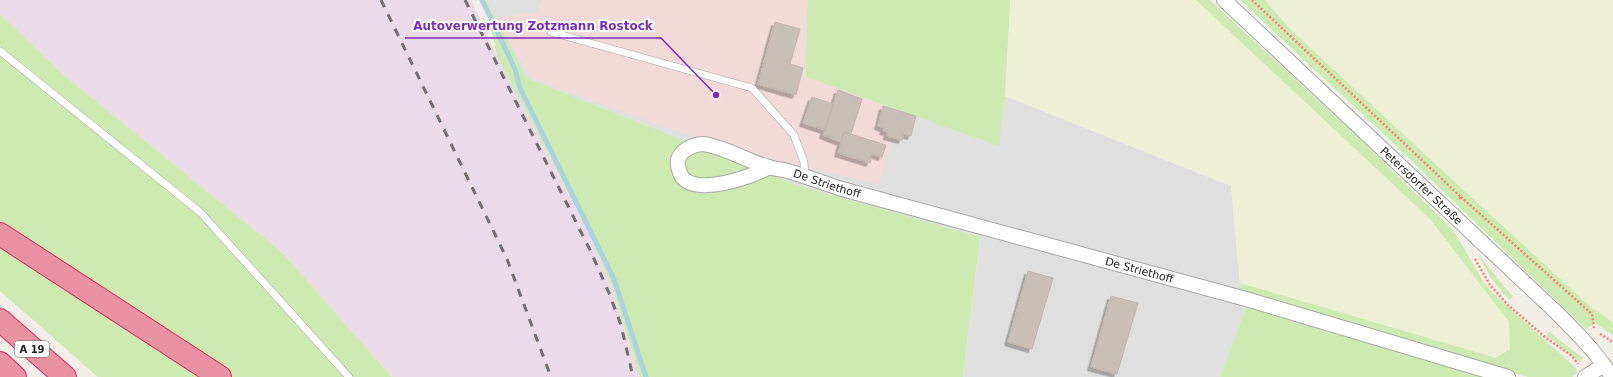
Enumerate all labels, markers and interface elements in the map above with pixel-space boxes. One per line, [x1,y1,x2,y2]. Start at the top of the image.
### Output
callout: Autoverwertung Zotzmann Rostock [405,14,661,38]
text: Autoverwertung Zotzmann Rostock [413,19,654,33]
street label: Petersdorfer Straße [1378,144,1465,227]
street label: De Striethoff [792,167,863,200]
street label: De Striethoff [1104,254,1175,286]
road number: A 19 [15,341,49,357]

